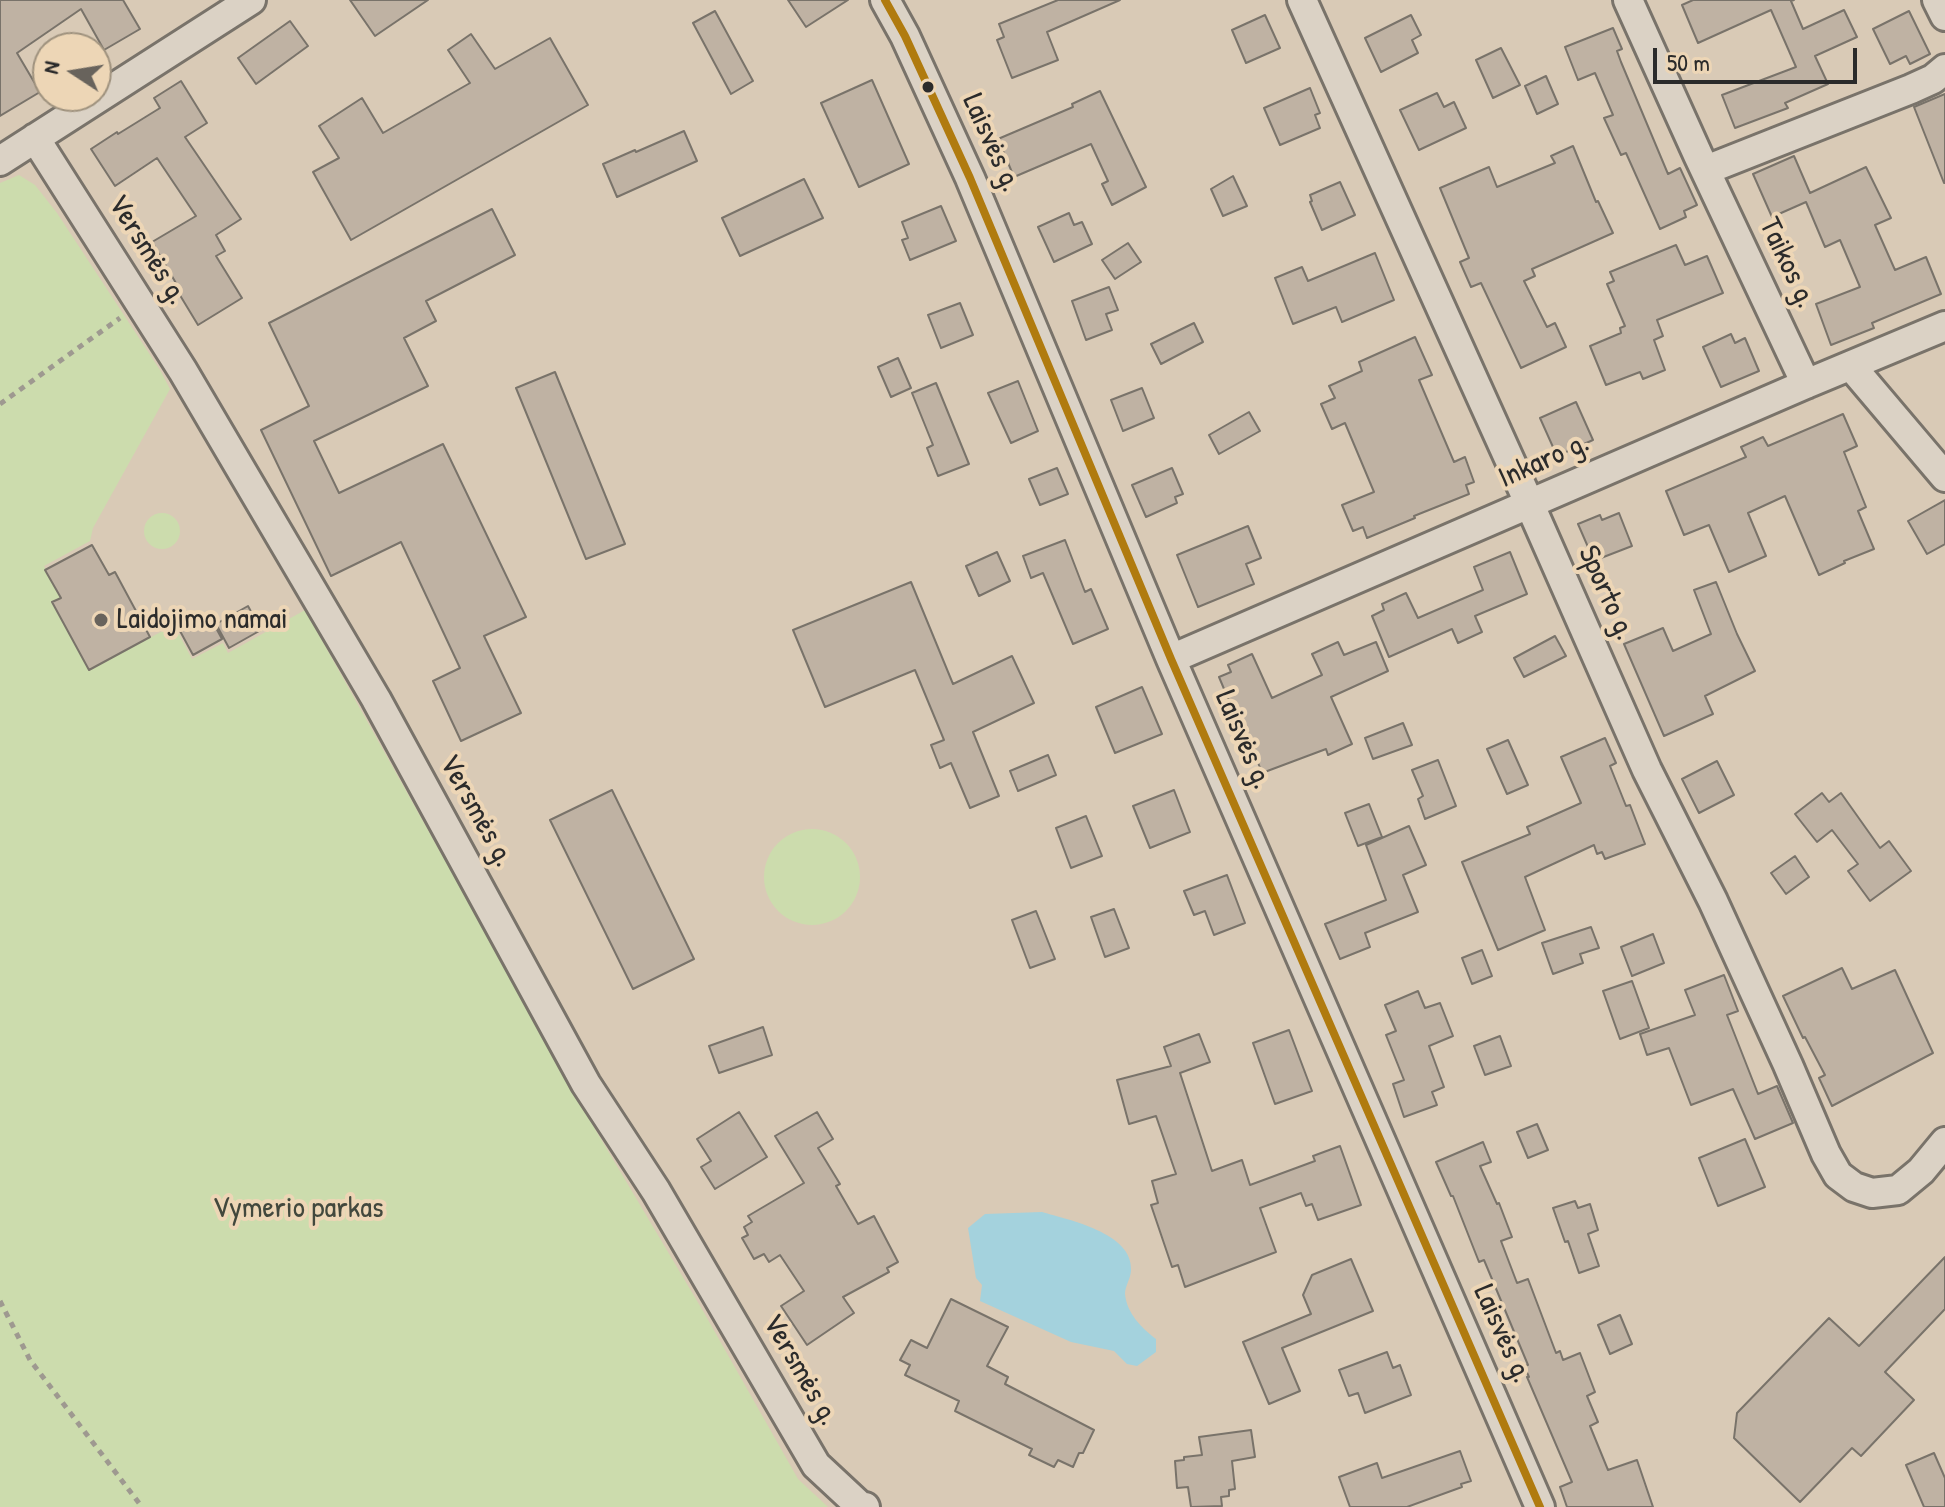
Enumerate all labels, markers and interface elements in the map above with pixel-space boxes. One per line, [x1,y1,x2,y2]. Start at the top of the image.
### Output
north arrow [32,32,112,112]
scale bar [1657,32,1861,82]
text: 50 m [1667,46,1710,78]
text: N [35,59,66,76]
unlabelled marker [920,79,936,95]
street label: Laisvės g. [954,88,1028,198]
street label: Versmės g. [99,189,195,311]
street label: Taikos g. [1751,212,1823,314]
street label: Inkaro g. [1493,425,1595,497]
street label: Sporto g. [1569,540,1643,646]
place label: Laidojimo namai [117,602,288,638]
marker: Laidojimo namai [92,611,110,629]
street label: Laisvės g. [1206,685,1280,795]
street label: Versmės g. [431,749,521,873]
park label: Vymerio parkas [212,1191,384,1227]
street label: Laisvės g. [1465,1279,1539,1389]
street label: Versmės g. [754,1308,846,1432]

